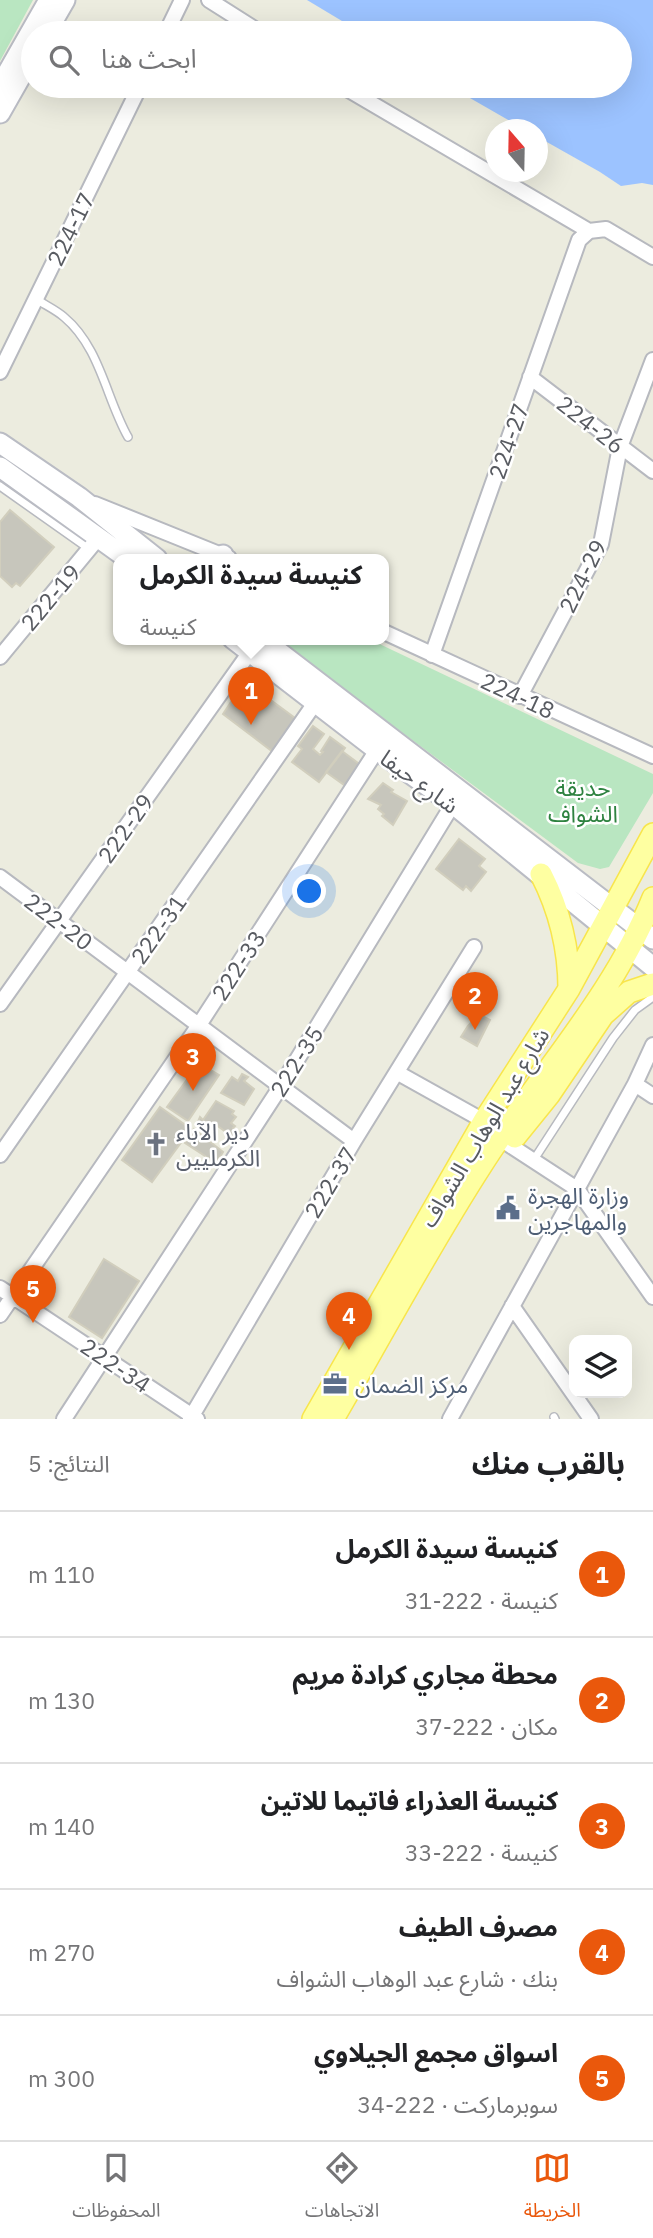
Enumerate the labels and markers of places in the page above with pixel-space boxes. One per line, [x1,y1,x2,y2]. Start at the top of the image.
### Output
pin: 1 [228,667,274,725]
pin: 2 [452,972,498,1030]
pin: 3 [170,1033,216,1091]
place label: دير الآباء الكرمليين [176,1116,260,1172]
church icon: دير الآباء الكرمليين [142,1130,170,1158]
place label: وزارة الهجرة والمهاجرين [528,1180,629,1236]
public building icon: وزارة الهجرة والمهاجرين [494,1194,522,1222]
pin: 5 [10,1265,56,1323]
pin: 4 [326,1292,372,1350]
place label: مركز الضمان [355,1369,468,1399]
office icon: مركز الضمان [321,1370,349,1398]

